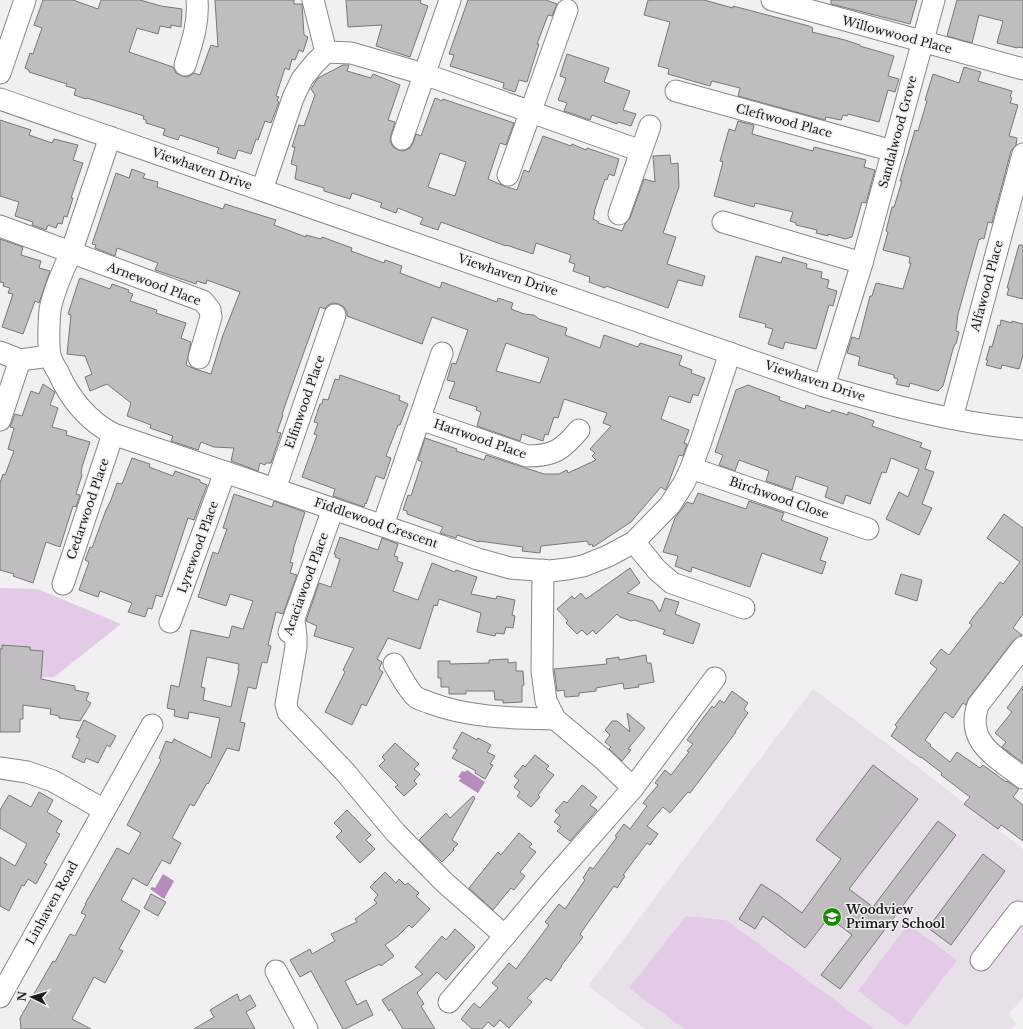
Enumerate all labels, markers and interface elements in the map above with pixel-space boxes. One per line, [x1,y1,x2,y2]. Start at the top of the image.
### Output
street label: Willowwood Place [840,12,954,56]
street label: Sandalwood Grove [875,74,920,190]
street label: Cleftwood Place [734,100,834,141]
street label: Viewhaven Drive [149,144,254,193]
street label: Alfawood Place [967,238,1006,334]
street label: Viewhaven Drive [455,250,560,299]
street label: Arnewood Place [104,258,203,308]
street label: Elfinwood Place [282,353,328,451]
street label: Viewhaven Drive [762,357,867,404]
street label: Hartwood Place [432,416,529,462]
street label: Cedarwood Place [63,456,112,562]
street label: Birchwood Close [727,473,831,522]
street label: Fiddlewood Crescent [312,494,440,551]
street label: Lyrewood Place [174,498,221,595]
street label: Acaciawood Place [280,530,331,638]
street label: Linhaven Road [22,858,81,947]
place label: Woodview Primary School [845,902,946,931]
school or university icon: Woodview Primary School [821,906,843,928]
north arrow [12,977,52,1017]
text: N [15,990,30,1002]

